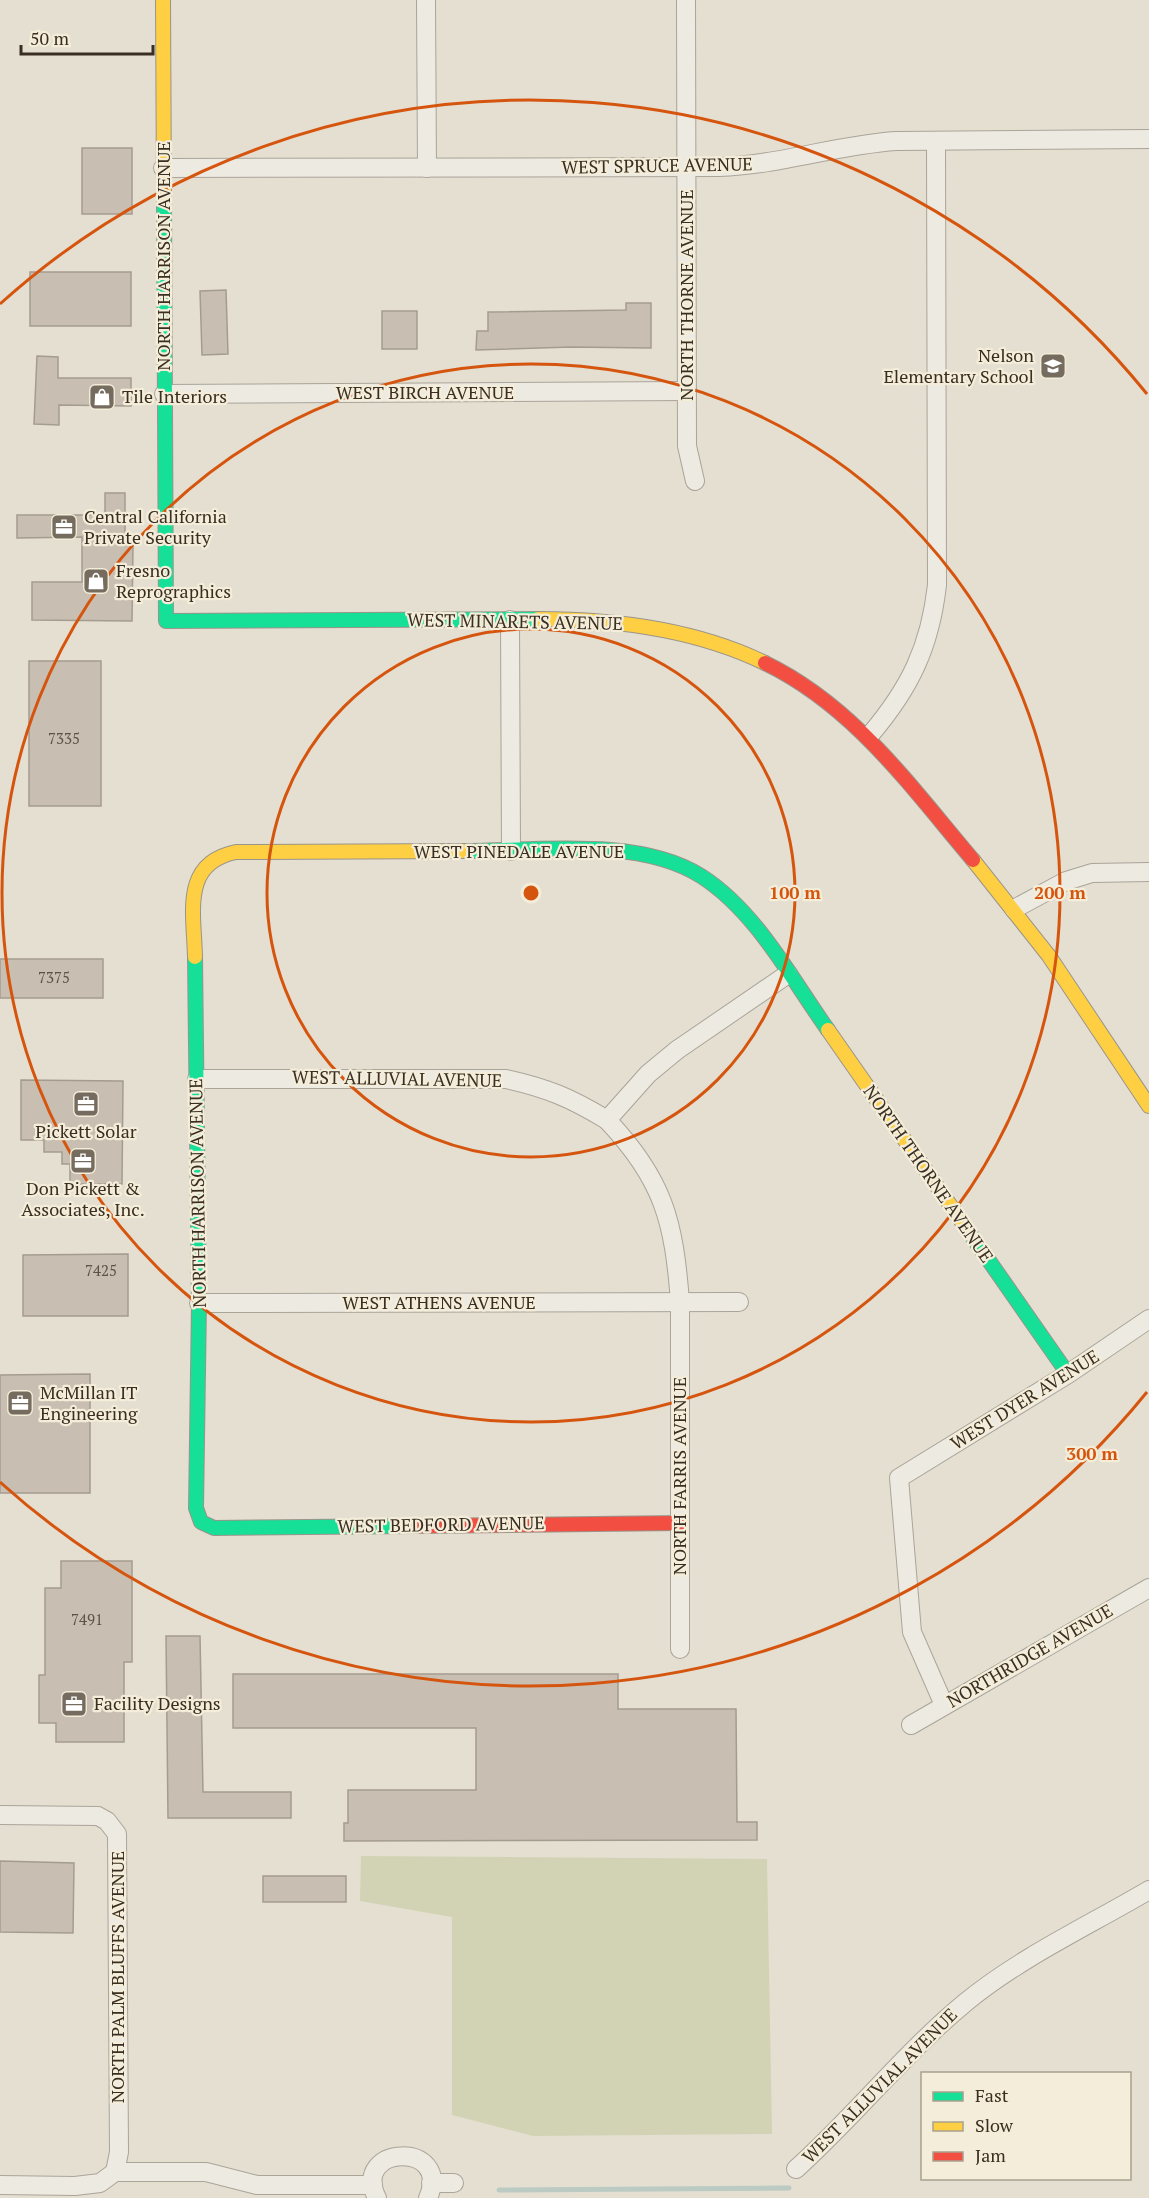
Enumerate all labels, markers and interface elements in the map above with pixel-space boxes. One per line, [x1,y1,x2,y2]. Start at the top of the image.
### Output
scale bar [21,18,153,56]
text: 50 m [30,26,70,50]
street label: NORTH HARRISON AVENUE [151,141,175,371]
street label: WEST SPRUCE AVENUE [561,151,753,179]
street label: NORTH THORNE AVENUE [674,189,698,401]
place label: Nelson Elementary School [883,343,1034,388]
school or university icon: Nelson Elementary School [1038,351,1068,381]
street label: WEST BIRCH AVENUE [336,380,514,404]
shop icon: Tile Interiors [87,382,117,412]
place label: Tile Interiors [122,384,227,408]
place label: Central California Private Security [84,504,227,549]
office icon: Central California Private Security [49,512,79,542]
place label: Fresno Reprographics [116,558,231,603]
shop icon: Fresno Reprographics [81,566,111,596]
street label: WEST MINARETS AVENUE [407,607,623,635]
house number: 7335 [48,728,80,748]
street label: WEST PINEDALE AVENUE [414,839,624,863]
text: 100 m [769,880,821,904]
text: 200 m [1034,880,1086,904]
centre of rings [521,883,541,903]
house number: 7375 [38,967,70,987]
street label: WEST ALLUVIAL AVENUE [292,1064,502,1092]
street label: NORTH HARRISON AVENUE [183,1078,211,1308]
street label: NORTH THORNE AVENUE [858,1080,999,1267]
office icon: Pickett Solar [71,1089,101,1119]
place label: Pickett Solar [35,1119,137,1143]
office icon: Don Pickett & Associates, Inc. [68,1146,98,1176]
place label: Don Pickett & Associates, Inc. [21,1176,145,1221]
house number: 7425 [85,1260,117,1280]
street label: WEST ATHENS AVENUE [342,1290,536,1314]
street label: WEST DYER AVENUE [946,1344,1103,1455]
street label: NORTH FARRIS AVENUE [667,1377,691,1575]
place label: McMillan IT Engineering [40,1380,138,1425]
office icon: McMillan IT Engineering [5,1388,35,1418]
text: 300 m [1066,1441,1118,1465]
street label: WEST BEDFORD AVENUE [337,1510,545,1538]
street label: NORTHRIDGE AVENUE [942,1598,1117,1712]
house number: 7491 [71,1609,103,1629]
office icon: Facility Designs [59,1689,89,1719]
place label: Facility Designs [94,1691,221,1715]
street label: NORTH PALM BLUFFS AVENUE [105,1851,129,2103]
street label: WEST ALLUVIAL AVENUE [797,2003,962,2168]
legend [921,2072,1131,2180]
text: Fast [975,2083,1009,2107]
text: Slow [975,2113,1014,2137]
text: Jam [975,2143,1006,2167]

